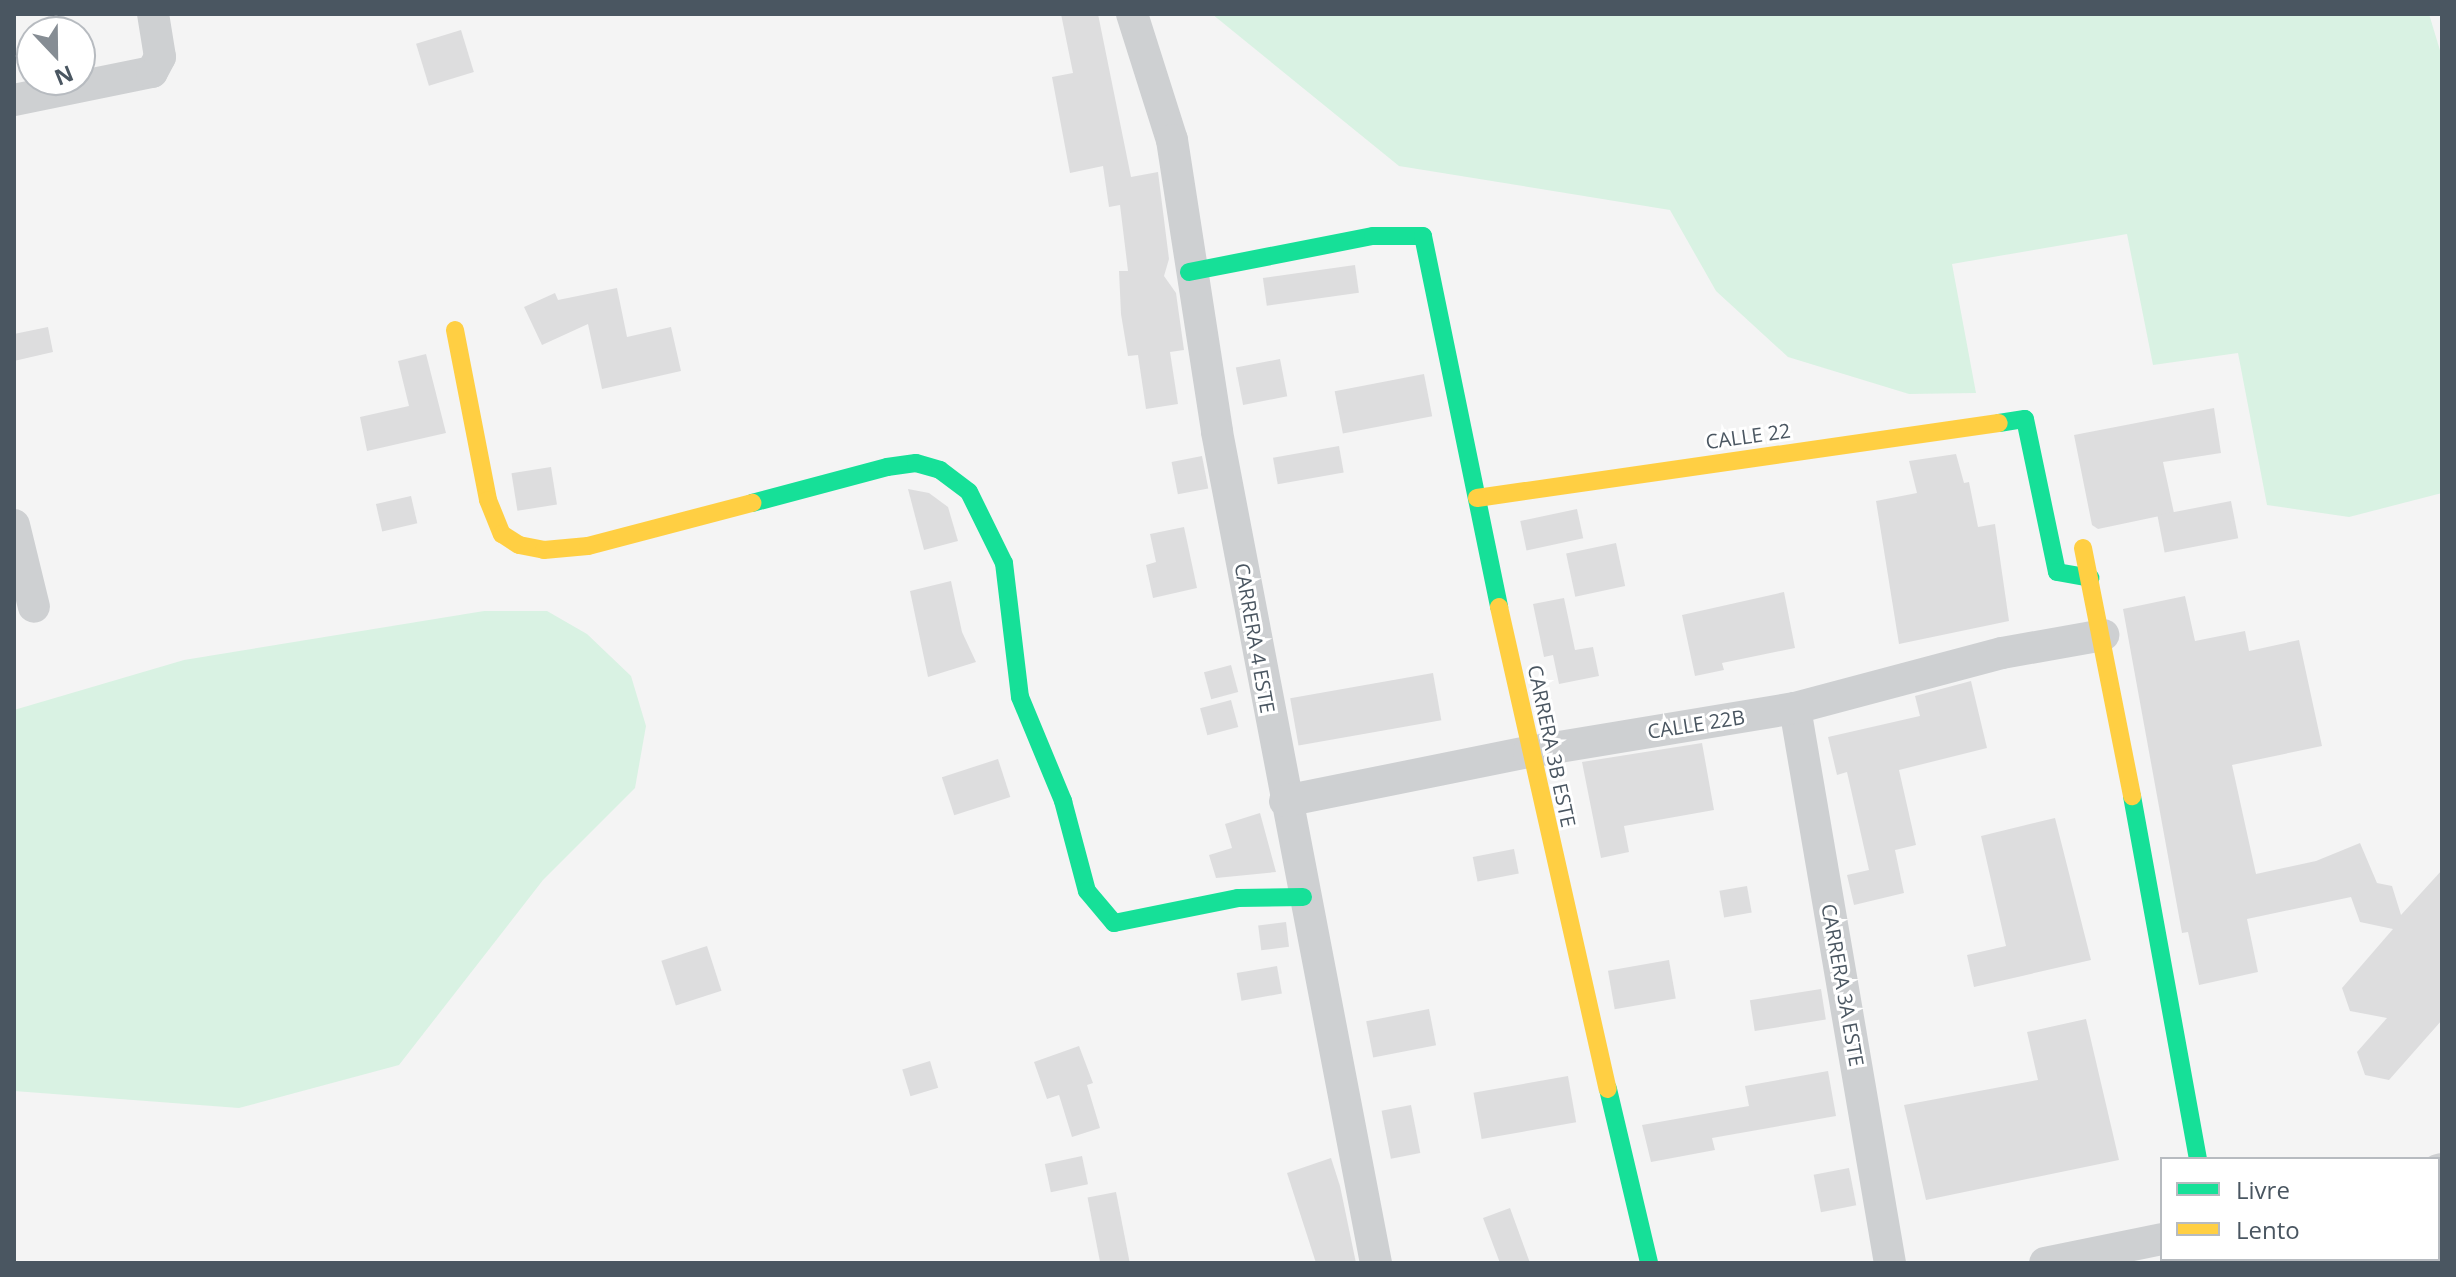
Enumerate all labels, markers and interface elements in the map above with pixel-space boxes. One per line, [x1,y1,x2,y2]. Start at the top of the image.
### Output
north arrow [16,16,96,96]
text: N [50,59,78,94]
street label: CALLE 22 [1704,418,1792,454]
street label: CARRERA 4 ESTE [1230,561,1280,715]
street label: CARRERA 3B ESTE [1523,663,1581,829]
street label: CALLE 22B [1646,704,1746,744]
street label: CARRERA 3A ESTE [1817,902,1869,1068]
legend [2160,1157,2440,1261]
text: Livre [2236,1173,2290,1206]
text: Lento [2236,1213,2300,1246]

